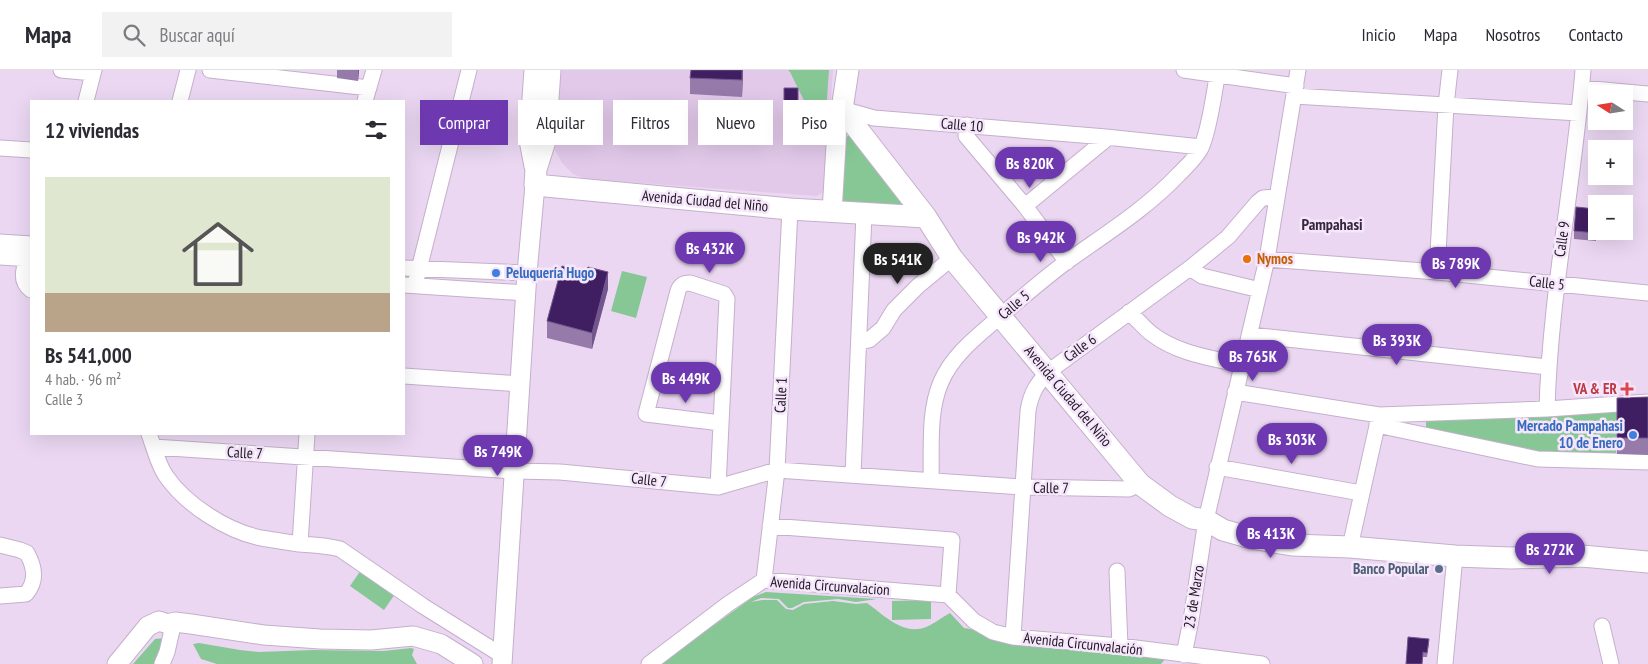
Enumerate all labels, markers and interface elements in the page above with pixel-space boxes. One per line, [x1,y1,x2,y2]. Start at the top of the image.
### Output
search box [102,12,452,57]
text: Mapa [25,19,72,50]
icon: search [120,21,148,49]
text: Buscar aquí [160,23,235,47]
text: Inicio [1362,23,1396,46]
text: Mapa [1424,23,1457,46]
text: Nosotros [1485,23,1540,46]
text: Contacto [1568,23,1623,46]
north arrow [1588,85,1632,130]
map controls [1588,85,1633,240]
chip: Comprar [420,100,508,145]
chip: Alquilar [518,100,603,145]
chip: Filtros [613,100,688,145]
chip: Nuevo [698,100,773,145]
chip: Piso [783,100,845,145]
street label: Calle 10 [940,113,984,136]
icon: filters [362,116,390,144]
text: 12 viviendas [45,117,139,144]
button: + [1588,140,1633,185]
pin: Bs 820K [984,146,1076,189]
text: Bs 820K [1006,153,1054,173]
street label: Avenida Ciudad del Niño [641,186,769,215]
button: − [1588,195,1633,240]
icon: home [173,209,263,299]
district label: Pampahasi [1301,214,1363,234]
pin: Bs 942K [995,220,1087,263]
street label: Calle 9 [1550,220,1573,258]
text: Bs 942K [1017,227,1065,247]
pin: Bs 432K [664,232,756,274]
text: Bs 432K [686,238,734,258]
pin: Bs 541K [852,242,944,285]
pin: Bs 789K [1410,246,1502,289]
text: Bs 541K [874,249,922,269]
place label: Nymos [1257,249,1293,268]
marker: Nymos [1241,253,1253,265]
text: Bs 789K [1432,253,1480,273]
place label: Peluquería Hugo [506,263,595,282]
marker: Peluquería Hugo [490,267,502,279]
street label: Calle 5 [1528,271,1566,294]
street label: Calle 5 [994,286,1033,323]
pin: Bs 393K [1351,324,1443,366]
street label: Calle 6 [1060,329,1100,366]
text: Bs 393K [1373,330,1421,350]
pin: Bs 765K [1207,340,1299,382]
street label: Avenida Ciudad del Niño [1020,341,1116,450]
text: Bs 541,000 [45,342,132,369]
text: Bs 765K [1229,346,1277,366]
pin: Bs 449K [640,362,732,404]
text: Bs 449K [662,368,710,388]
text: 4 hab. · 96 m² [45,369,121,389]
street label: Calle 1 [770,377,791,413]
place label: VA & ER [1572,379,1617,398]
marker: VA & ER [1621,383,1633,395]
text: Calle 3 [45,389,83,409]
place label: Mercado Pampahasi 10 de Enero [1517,416,1623,452]
pin: Bs 303K [1246,422,1338,465]
text: Bs 303K [1268,429,1316,449]
marker: Mercado Pampahasi 10 de Enero [1627,429,1639,441]
pin: Bs 749K [452,434,544,477]
text: Bs 749K [474,441,522,461]
street label: Calle 7 [227,442,263,463]
street label: Calle 7 [630,468,668,491]
street label: Calle 7 [1033,478,1069,497]
pin: Bs 413K [1225,516,1317,559]
text: Bs 413K [1247,523,1295,543]
pin: Bs 272K [1504,532,1596,575]
text: Bs 272K [1526,539,1574,559]
place label: Banco Popular [1353,559,1430,578]
marker: Banco Popular [1433,563,1445,575]
street label: 23 de Marzo [1179,564,1208,630]
street label: Avenida Circunvalacion [770,572,890,599]
street label: Avenida Circunvalación [1022,628,1144,659]

